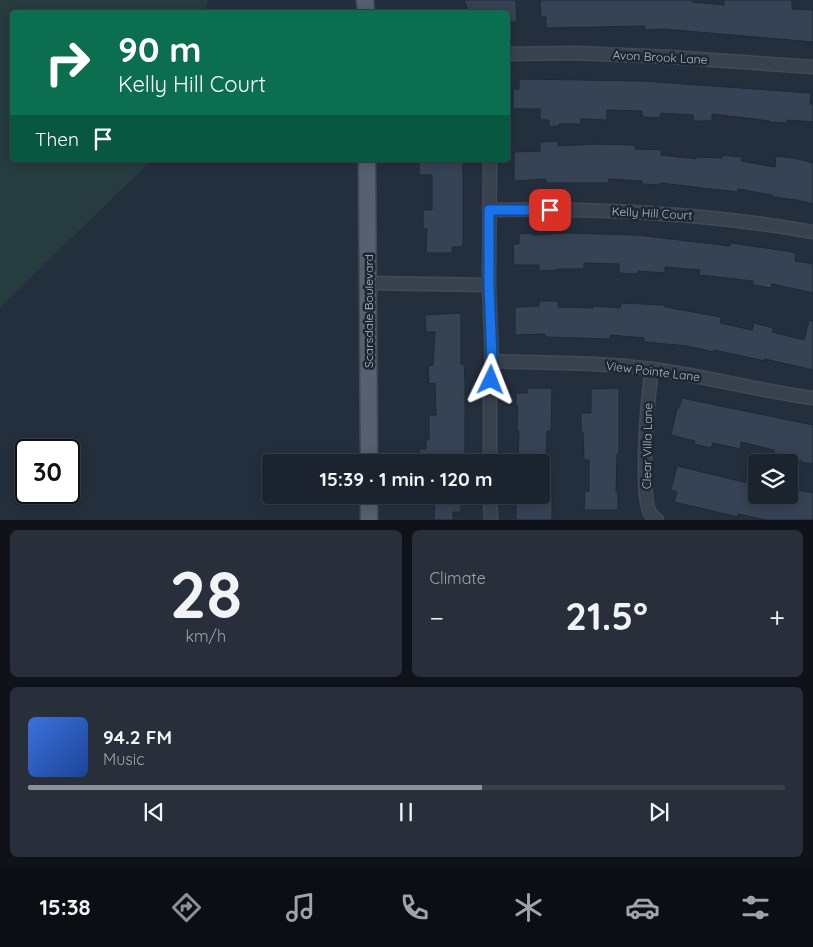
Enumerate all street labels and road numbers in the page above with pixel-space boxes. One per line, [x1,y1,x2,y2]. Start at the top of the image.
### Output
street label: Avon Brook Lane [612,47,708,67]
street label: Kelly Hill Court [611,203,693,223]
street label: Scarsdale Boulevard [361,254,376,368]
street label: View Pointe Lane [605,358,701,384]
street label: Clear Villa Lane [639,402,655,489]

